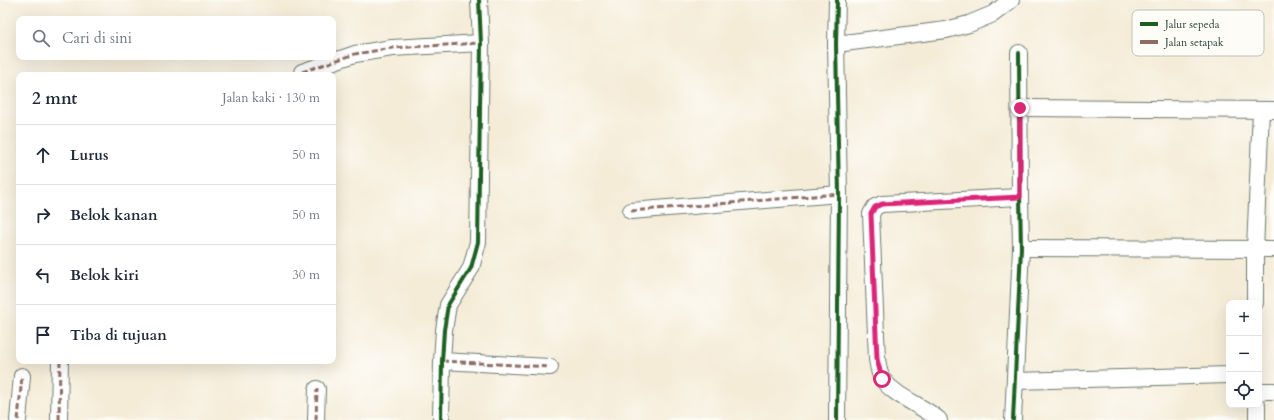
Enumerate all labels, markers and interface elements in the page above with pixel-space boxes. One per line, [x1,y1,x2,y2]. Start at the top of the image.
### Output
legend [1132,10,1264,56]
search box [16,16,336,60]
text: Jalur sepeda [1163,17,1220,32]
icon: search [30,27,52,49]
text: Cari di sini [62,28,132,48]
text: Jalan setapak [1163,35,1224,50]
text: 2 mnt [32,87,77,110]
text: Jalan kaki · 130 m [222,89,320,107]
route end [1011,99,1029,117]
icon: ahead [32,144,54,166]
text: Lurus [70,145,109,165]
text: 50 m [292,146,320,164]
icon: right [32,204,54,226]
text: Belok kanan [70,205,158,225]
text: 50 m [292,206,320,224]
icon: left [32,264,54,286]
text: Belok kiri [70,265,139,285]
text: 30 m [292,266,320,284]
map controls [1226,300,1262,408]
button: + [1226,300,1262,336]
icon: arrive [32,324,54,346]
text: Tiba di tujuan [70,325,167,345]
button: − [1226,336,1262,372]
route start [873,370,891,388]
button: locate [1226,372,1262,408]

